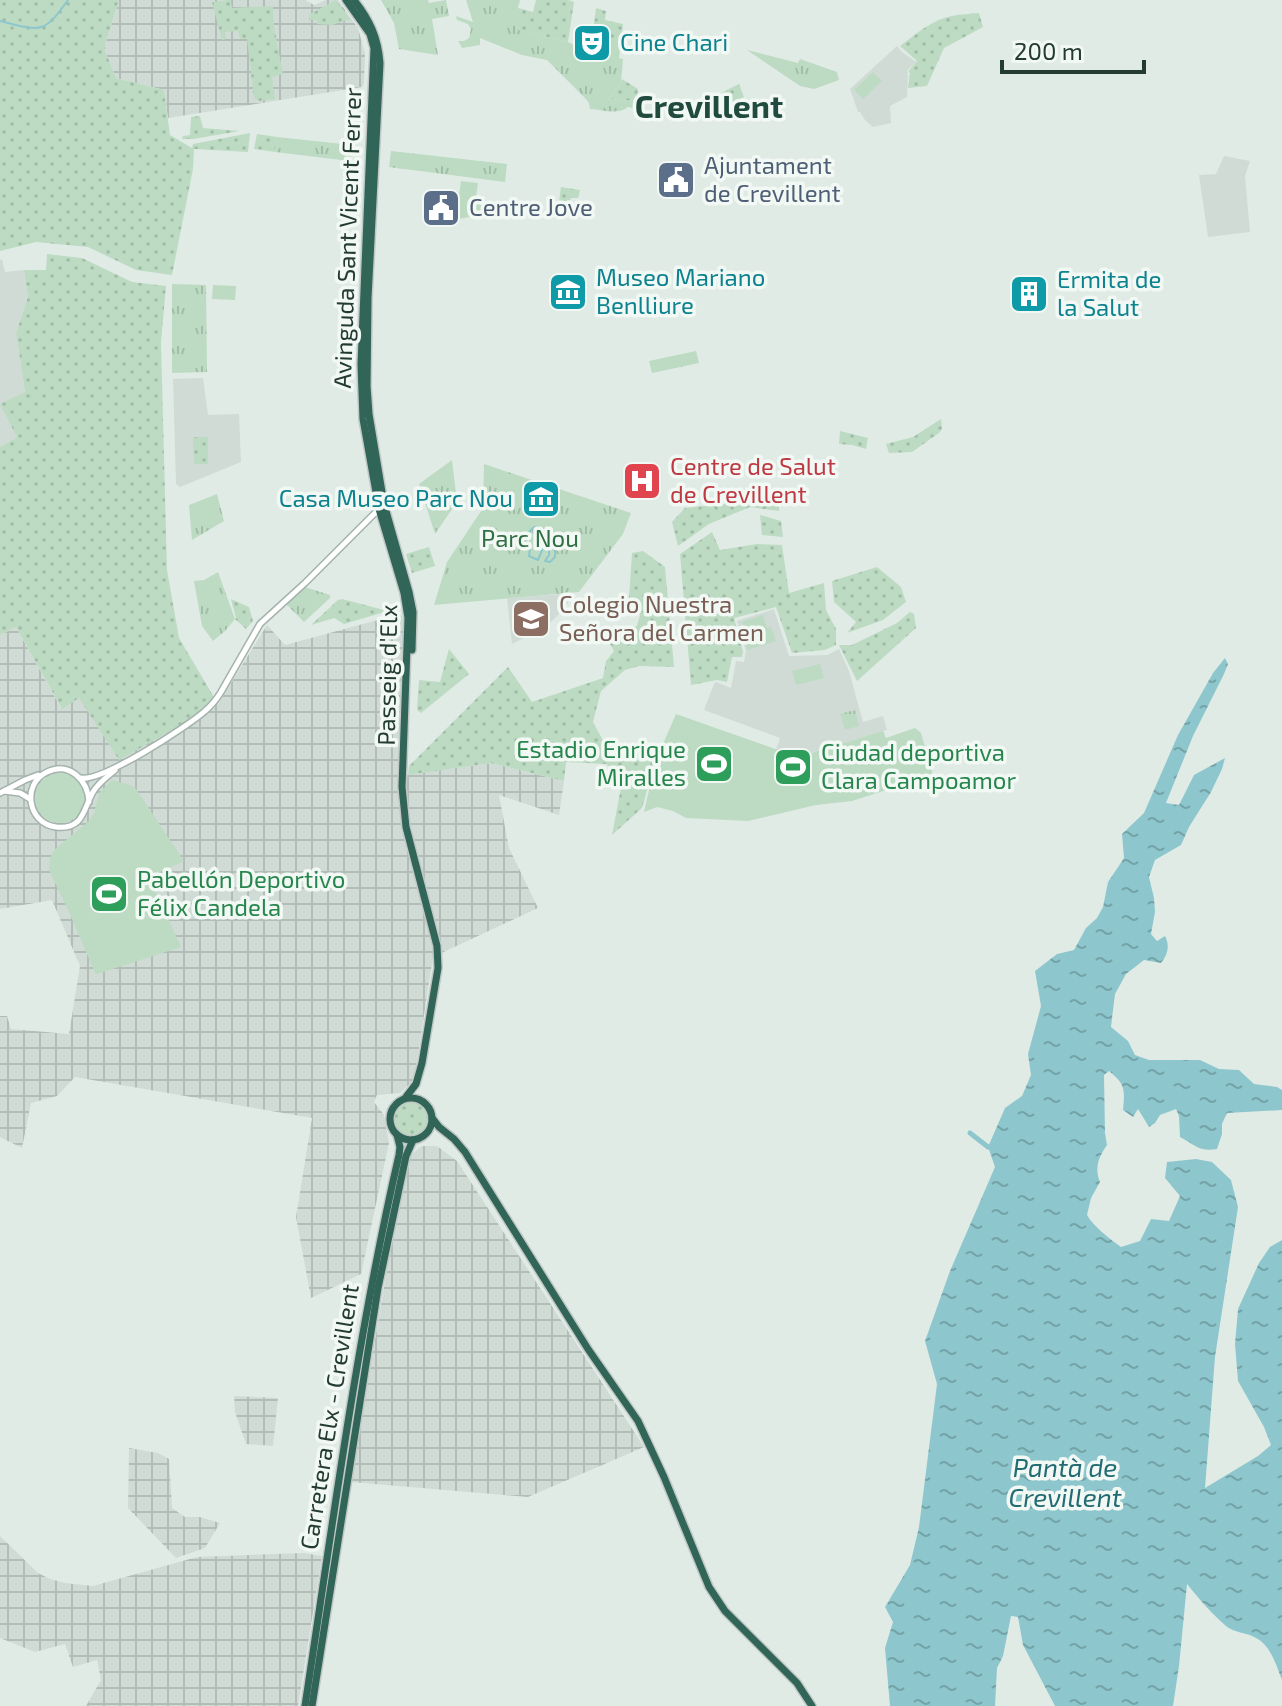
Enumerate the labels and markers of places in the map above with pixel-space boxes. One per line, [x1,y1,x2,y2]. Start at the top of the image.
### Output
theatre icon: Cine Chari [571,22,613,64]
place label: Cine Chari [620,27,728,56]
place label: Ajuntament de Crevillent [704,150,841,207]
public building icon: Ajuntament de Crevillent [655,159,697,201]
public building icon: Centre Jove [420,187,462,229]
place label: Centre Jove [469,192,593,221]
place label: Museo Mariano Benlliure [596,262,765,319]
place label: Ermita de la Salut [1057,264,1161,321]
museum icon: Museo Mariano Benlliure [547,271,589,313]
building icon: Ermita de la Salut [1008,273,1050,315]
place label: Centre de Salut de Crevillent [670,451,836,508]
hospital icon: Centre de Salut de Crevillent [621,460,663,502]
museum icon: Casa Museo Parc Nou [520,478,562,520]
place label: Casa Museo Parc Nou [279,483,513,512]
place label: Colegio Nuestra Señora del Carmen [559,589,764,646]
school or university icon: Colegio Nuestra Señora del Carmen [510,598,552,640]
place label: Estadio Enrique Miralles [516,734,686,791]
place label: Ciudad deportiva Clara Campoamor [821,737,1016,794]
sports icon: Estadio Enrique Miralles [693,743,735,785]
sports icon: Ciudad deportiva Clara Campoamor [772,746,814,788]
place label: Pabellón Deportivo Félix Candela [137,864,345,921]
sports icon: Pabellón Deportivo Félix Candela [88,873,130,915]

